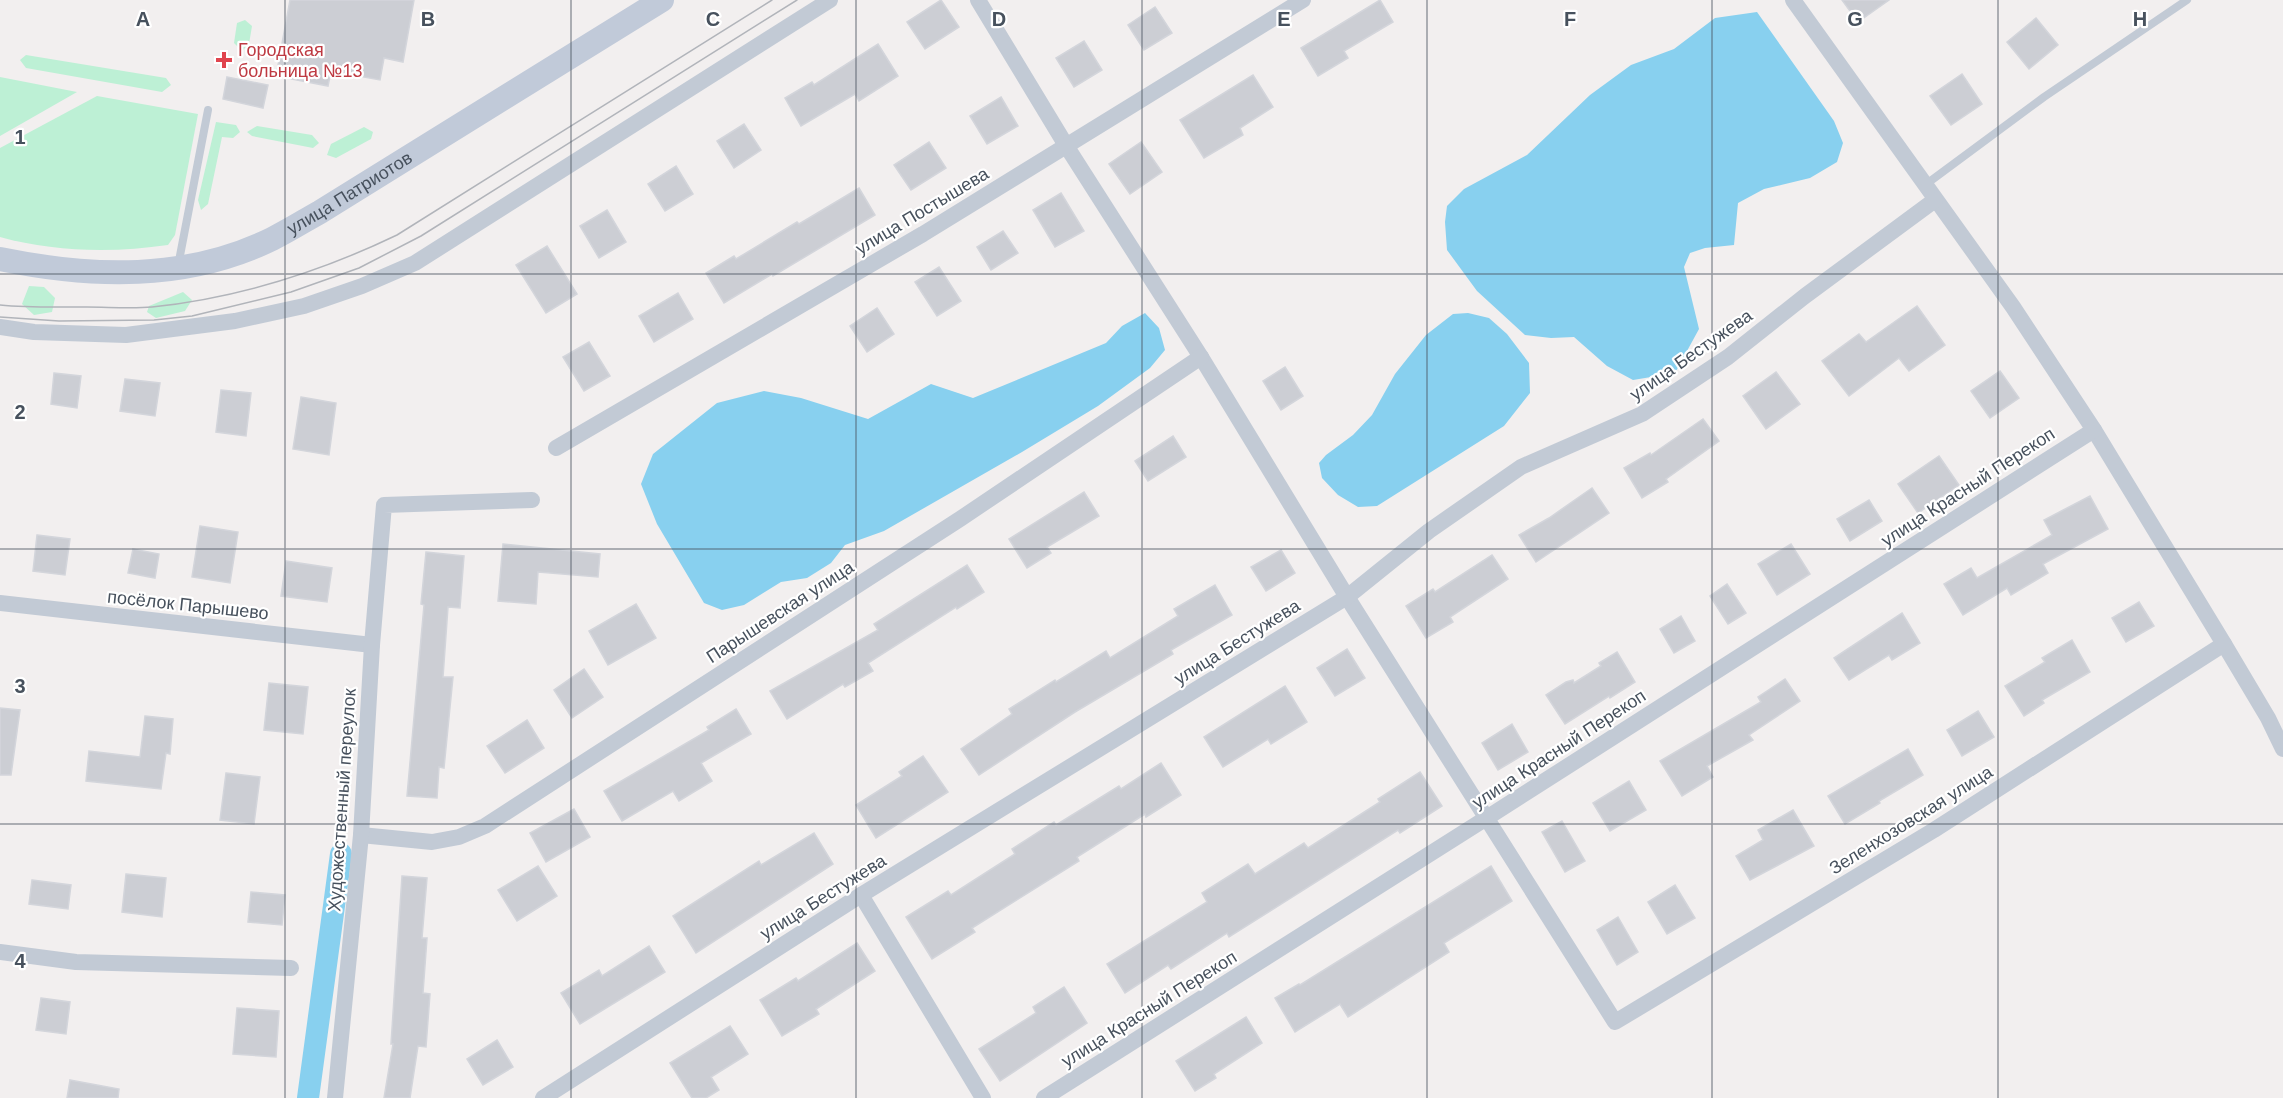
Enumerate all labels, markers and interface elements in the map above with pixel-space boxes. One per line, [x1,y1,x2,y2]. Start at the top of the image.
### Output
text: A [136,8,150,30]
text: B [421,8,435,30]
text: C [706,8,720,30]
text: D [992,8,1006,30]
text: E [1277,8,1291,30]
text: F [1564,8,1576,30]
text: G [1847,8,1863,30]
text: H [2133,8,2147,30]
place label: Городская больница №13 [238,40,362,81]
marker: Городская больница №13 [215,51,233,69]
text: 1 [14,126,26,148]
street label: улица Патриотов [284,147,416,239]
street label: улица Постышева [852,163,993,259]
street label: улица Бестужева [1626,305,1757,405]
text: 2 [14,401,26,423]
street label: улица Красный Перекоп [1878,423,2058,551]
street label: Парышевская улица [703,556,858,667]
street label: посёлок Парышево [106,587,270,623]
street label: улица Бестужева [1170,595,1304,689]
text: 3 [14,675,26,697]
street label: улица Красный Перекоп [1469,685,1649,813]
street label: Художественный переулок [324,688,360,912]
street label: Зеленхозовская улица [1826,761,1997,878]
street label: улица Бестужева [756,850,890,944]
street label: улица Красный Перекоп [1058,947,1240,1071]
text: 4 [14,950,26,972]

